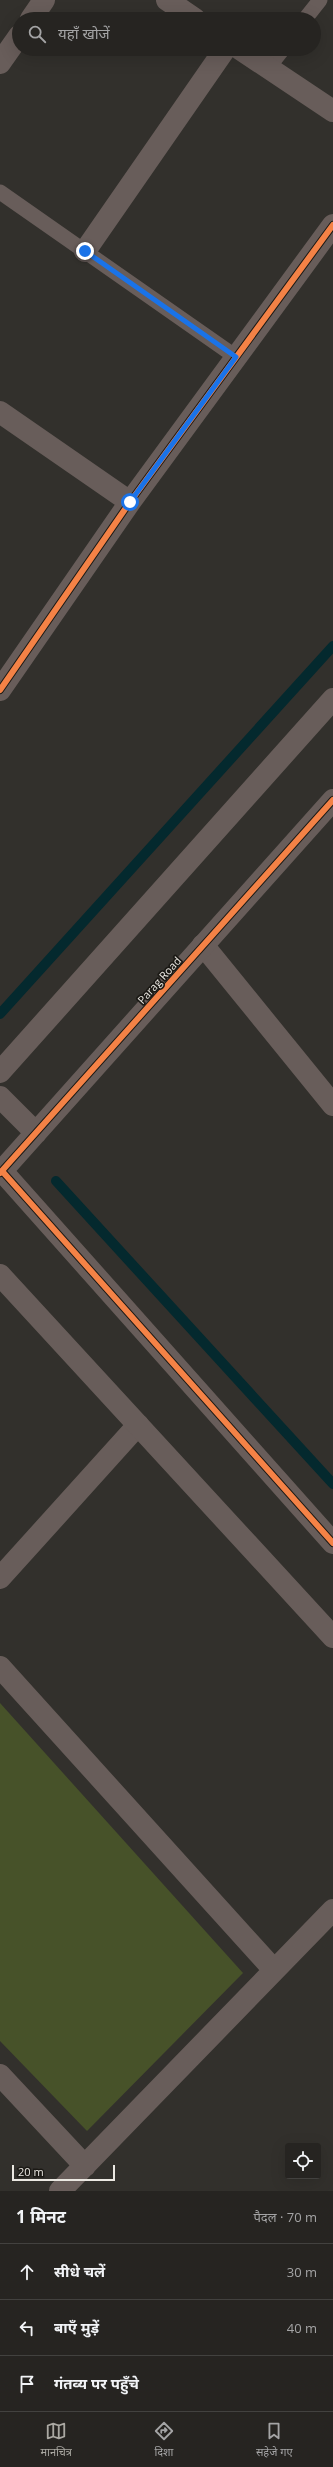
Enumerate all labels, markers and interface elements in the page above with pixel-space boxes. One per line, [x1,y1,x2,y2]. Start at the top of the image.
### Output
search box [12,12,321,56]
icon: search [26,23,48,45]
text: यहाँ खोजें [58,23,110,43]
route end [76,242,94,260]
route start [121,493,139,511]
street label: Parag Road [134,953,184,1007]
map controls [285,2143,321,2179]
button: locate [285,2143,321,2179]
scale bar [12,2163,115,2182]
text: 20 m [18,2164,44,2179]
text: 1 मिनट [16,2205,66,2228]
text: पैदल · 70 m [253,2208,317,2226]
icon: ahead [16,2261,38,2283]
text: सीधे चलें [54,2261,105,2281]
text: 30 m [287,2263,317,2281]
icon: left [16,2317,38,2339]
text: बाएँ मुड़ें [54,2317,99,2337]
text: 40 m [287,2319,317,2337]
icon: arrive [16,2373,38,2395]
text: गंतव्य पर पहुँचे [54,2373,139,2393]
tab: मानचित्र [40,2420,72,2460]
tab: दिशा [153,2420,175,2460]
tab: सहेजे गए [256,2420,292,2460]

